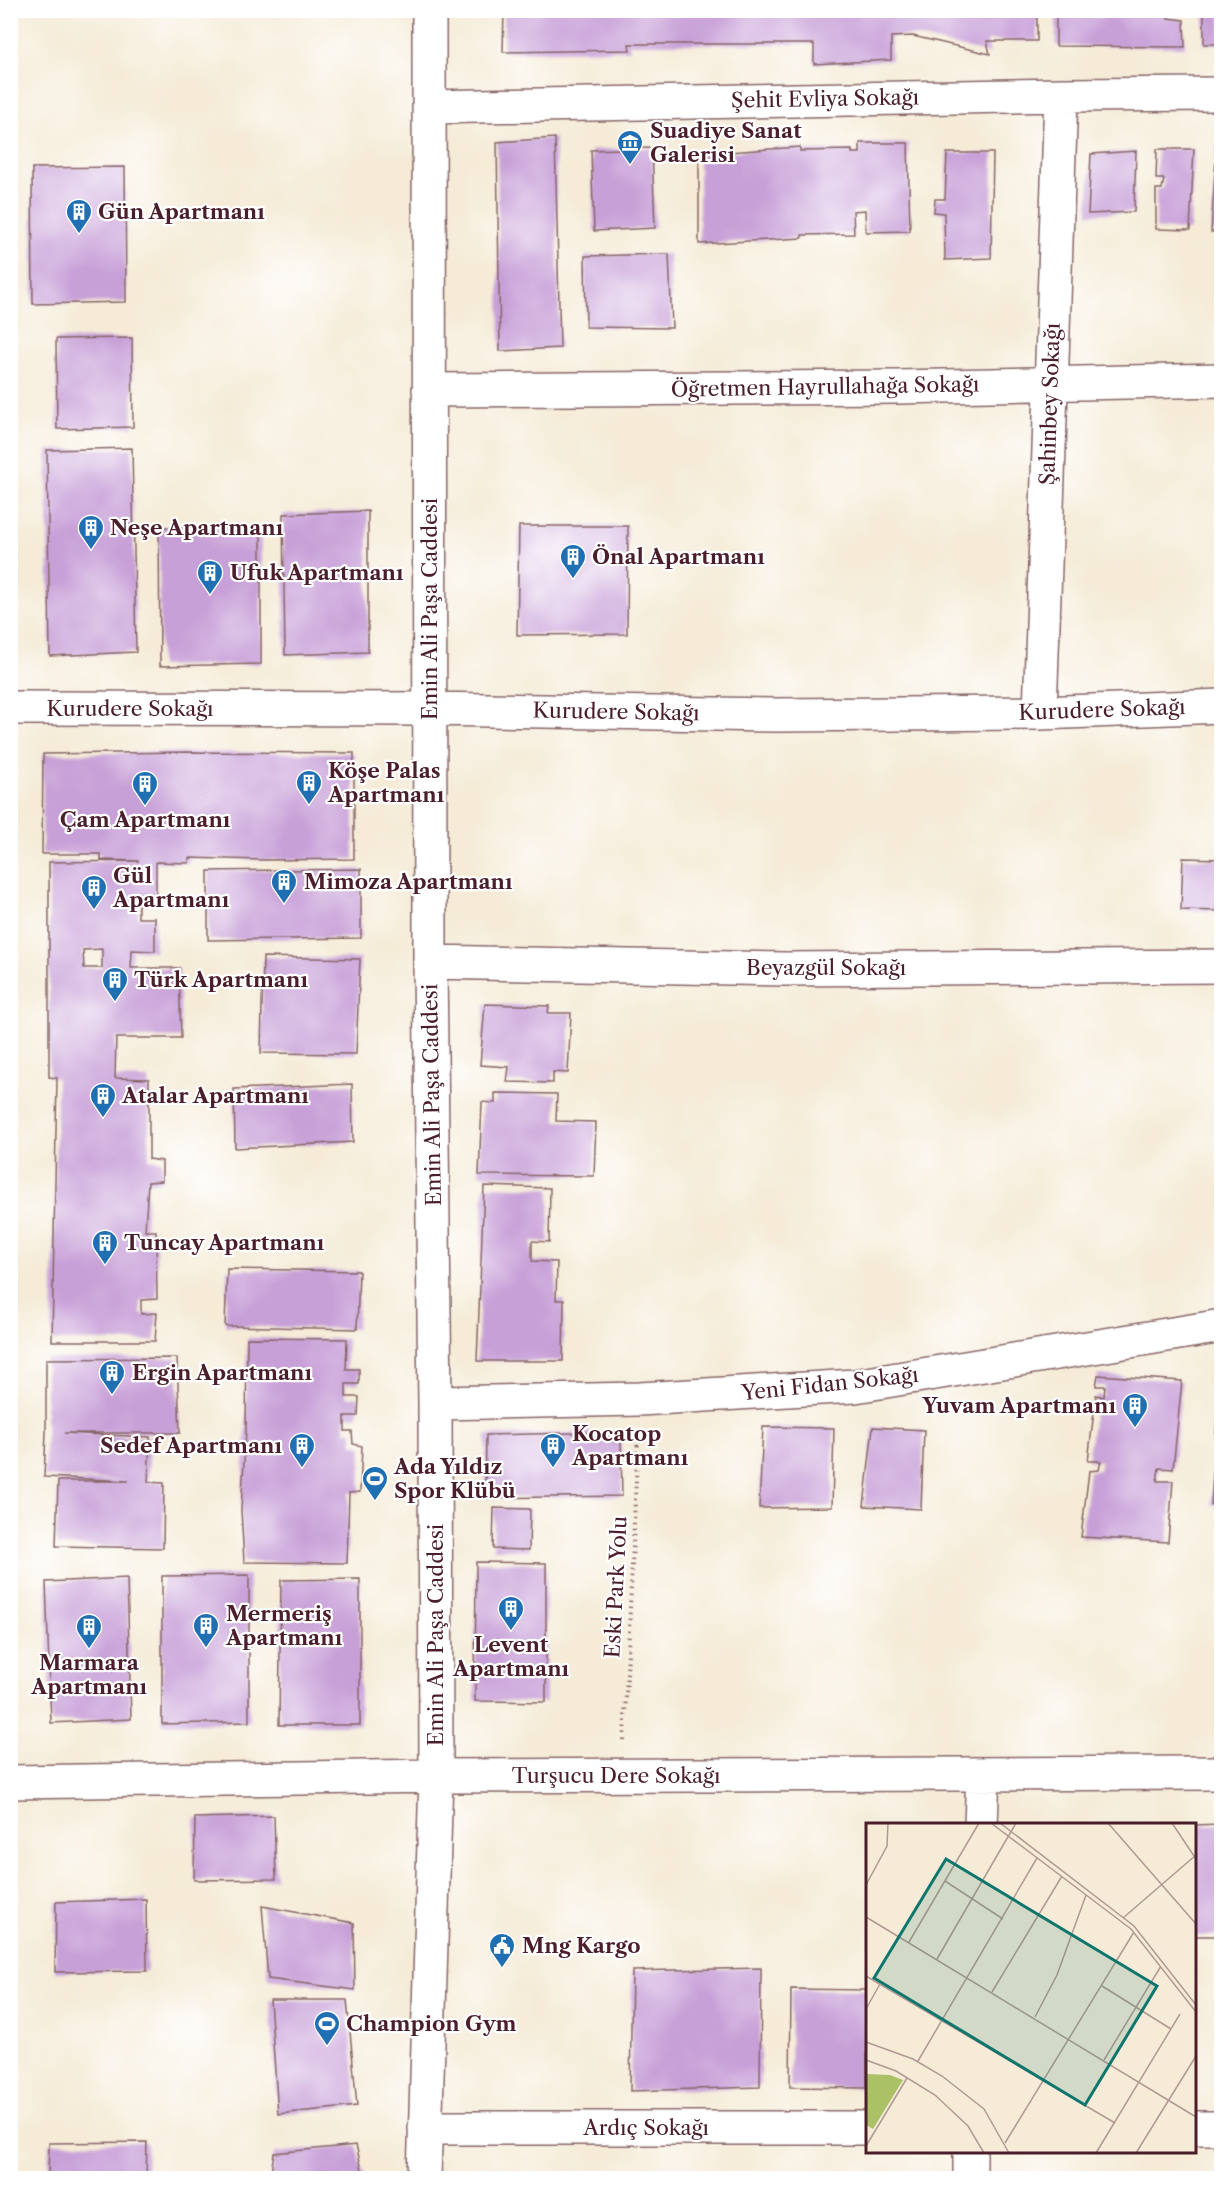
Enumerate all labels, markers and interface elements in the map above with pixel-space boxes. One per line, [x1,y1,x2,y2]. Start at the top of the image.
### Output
street label: Şehit Evliya Sokağı [731,84,919,113]
place label: Suadiye Sanat Galerisi [650,118,802,167]
museum icon: Suadiye Sanat Galerisi [615,128,645,166]
building icon: Gün Apartmanı [64,197,94,235]
place label: Gün Apartmanı [98,199,265,224]
street label: Şahinbey Sokağı [1034,322,1065,486]
street label: Öğretmen Hayrullahağa Sokağı [671,371,979,402]
street label: Emin Ali Paşa Caddesi [417,498,442,720]
building icon: Neşe Apartmanı [76,513,106,551]
place label: Neşe Apartmanı [110,515,284,540]
building icon: Önal Apartmanı [558,542,588,580]
place label: Önal Apartmanı [592,544,765,569]
building icon: Ufuk Apartmanı [195,558,225,596]
place label: Ufuk Apartmanı [230,560,404,585]
street label: Kurudere Sokağı [1018,694,1186,725]
street label: Kurudere Sokağı [46,696,214,721]
street label: Kurudere Sokağı [532,698,700,725]
place label: Köşe Palas Apartmanı [327,758,445,807]
building icon: Köşe Palas Apartmanı [294,768,324,806]
building icon: Çam Apartmanı [130,769,160,807]
place label: Çam Apartmanı [60,807,231,832]
place label: Gül Apartmanı [112,863,230,912]
building icon: Mimoza Apartmanı [269,867,299,905]
place label: Mimoza Apartmanı [304,869,513,894]
building icon: Gül Apartmanı [79,873,109,911]
street label: Beyazgül Sokağı [746,955,906,980]
building icon: Türk Apartmanı [100,965,130,1003]
place label: Türk Apartmanı [134,967,308,992]
street label: Emin Ali Paşa Caddesi [417,984,446,1206]
building icon: Atalar Apartmanı [88,1081,118,1119]
place label: Atalar Apartmanı [121,1083,309,1108]
building icon: Tuncay Apartmanı [90,1228,120,1266]
place label: Tuncay Apartmanı [124,1230,325,1255]
building icon: Ergin Apartmanı [97,1358,127,1396]
place label: Ergin Apartmanı [132,1360,312,1385]
street label: Yeni Fidan Sokağı [739,1362,920,1405]
building icon: Yuvam Apartmanı [1120,1391,1150,1429]
place label: Yuvam Apartmanı [921,1393,1116,1418]
place label: Kocatop Apartmanı [571,1421,689,1470]
building icon: Sedef Apartmanı [287,1431,317,1469]
building icon: Kocatop Apartmanı [538,1431,568,1469]
place label: Sedef Apartmanı [100,1433,282,1458]
place label: Ada Yıldız Spor Klübü [393,1454,516,1503]
sports icon: Ada Yıldız Spor Klübü [360,1464,390,1502]
street label: Eski Park Yolu [599,1515,632,1659]
street label: Emin Ali Paşa Caddesi [423,1524,448,1746]
building icon: Levent Apartmanı [496,1594,526,1632]
place label: Mermeriş Apartmanı [225,1601,343,1650]
building icon: Mermeriş Apartmanı [191,1611,221,1649]
building icon: Marmara Apartmanı [74,1612,104,1650]
place label: Levent Apartmanı [452,1632,570,1681]
place label: Marmara Apartmanı [30,1650,148,1699]
street label: Turşucu Dere Sokağı [512,1763,720,1788]
inset map [866,1823,1196,2153]
public building icon: Mng Kargo [487,1931,517,1969]
place label: Mng Kargo [522,1933,641,1958]
sports icon: Champion Gym [312,2009,342,2047]
place label: Champion Gym [346,2011,517,2036]
street label: Ardıç Sokağı [582,2115,709,2140]

